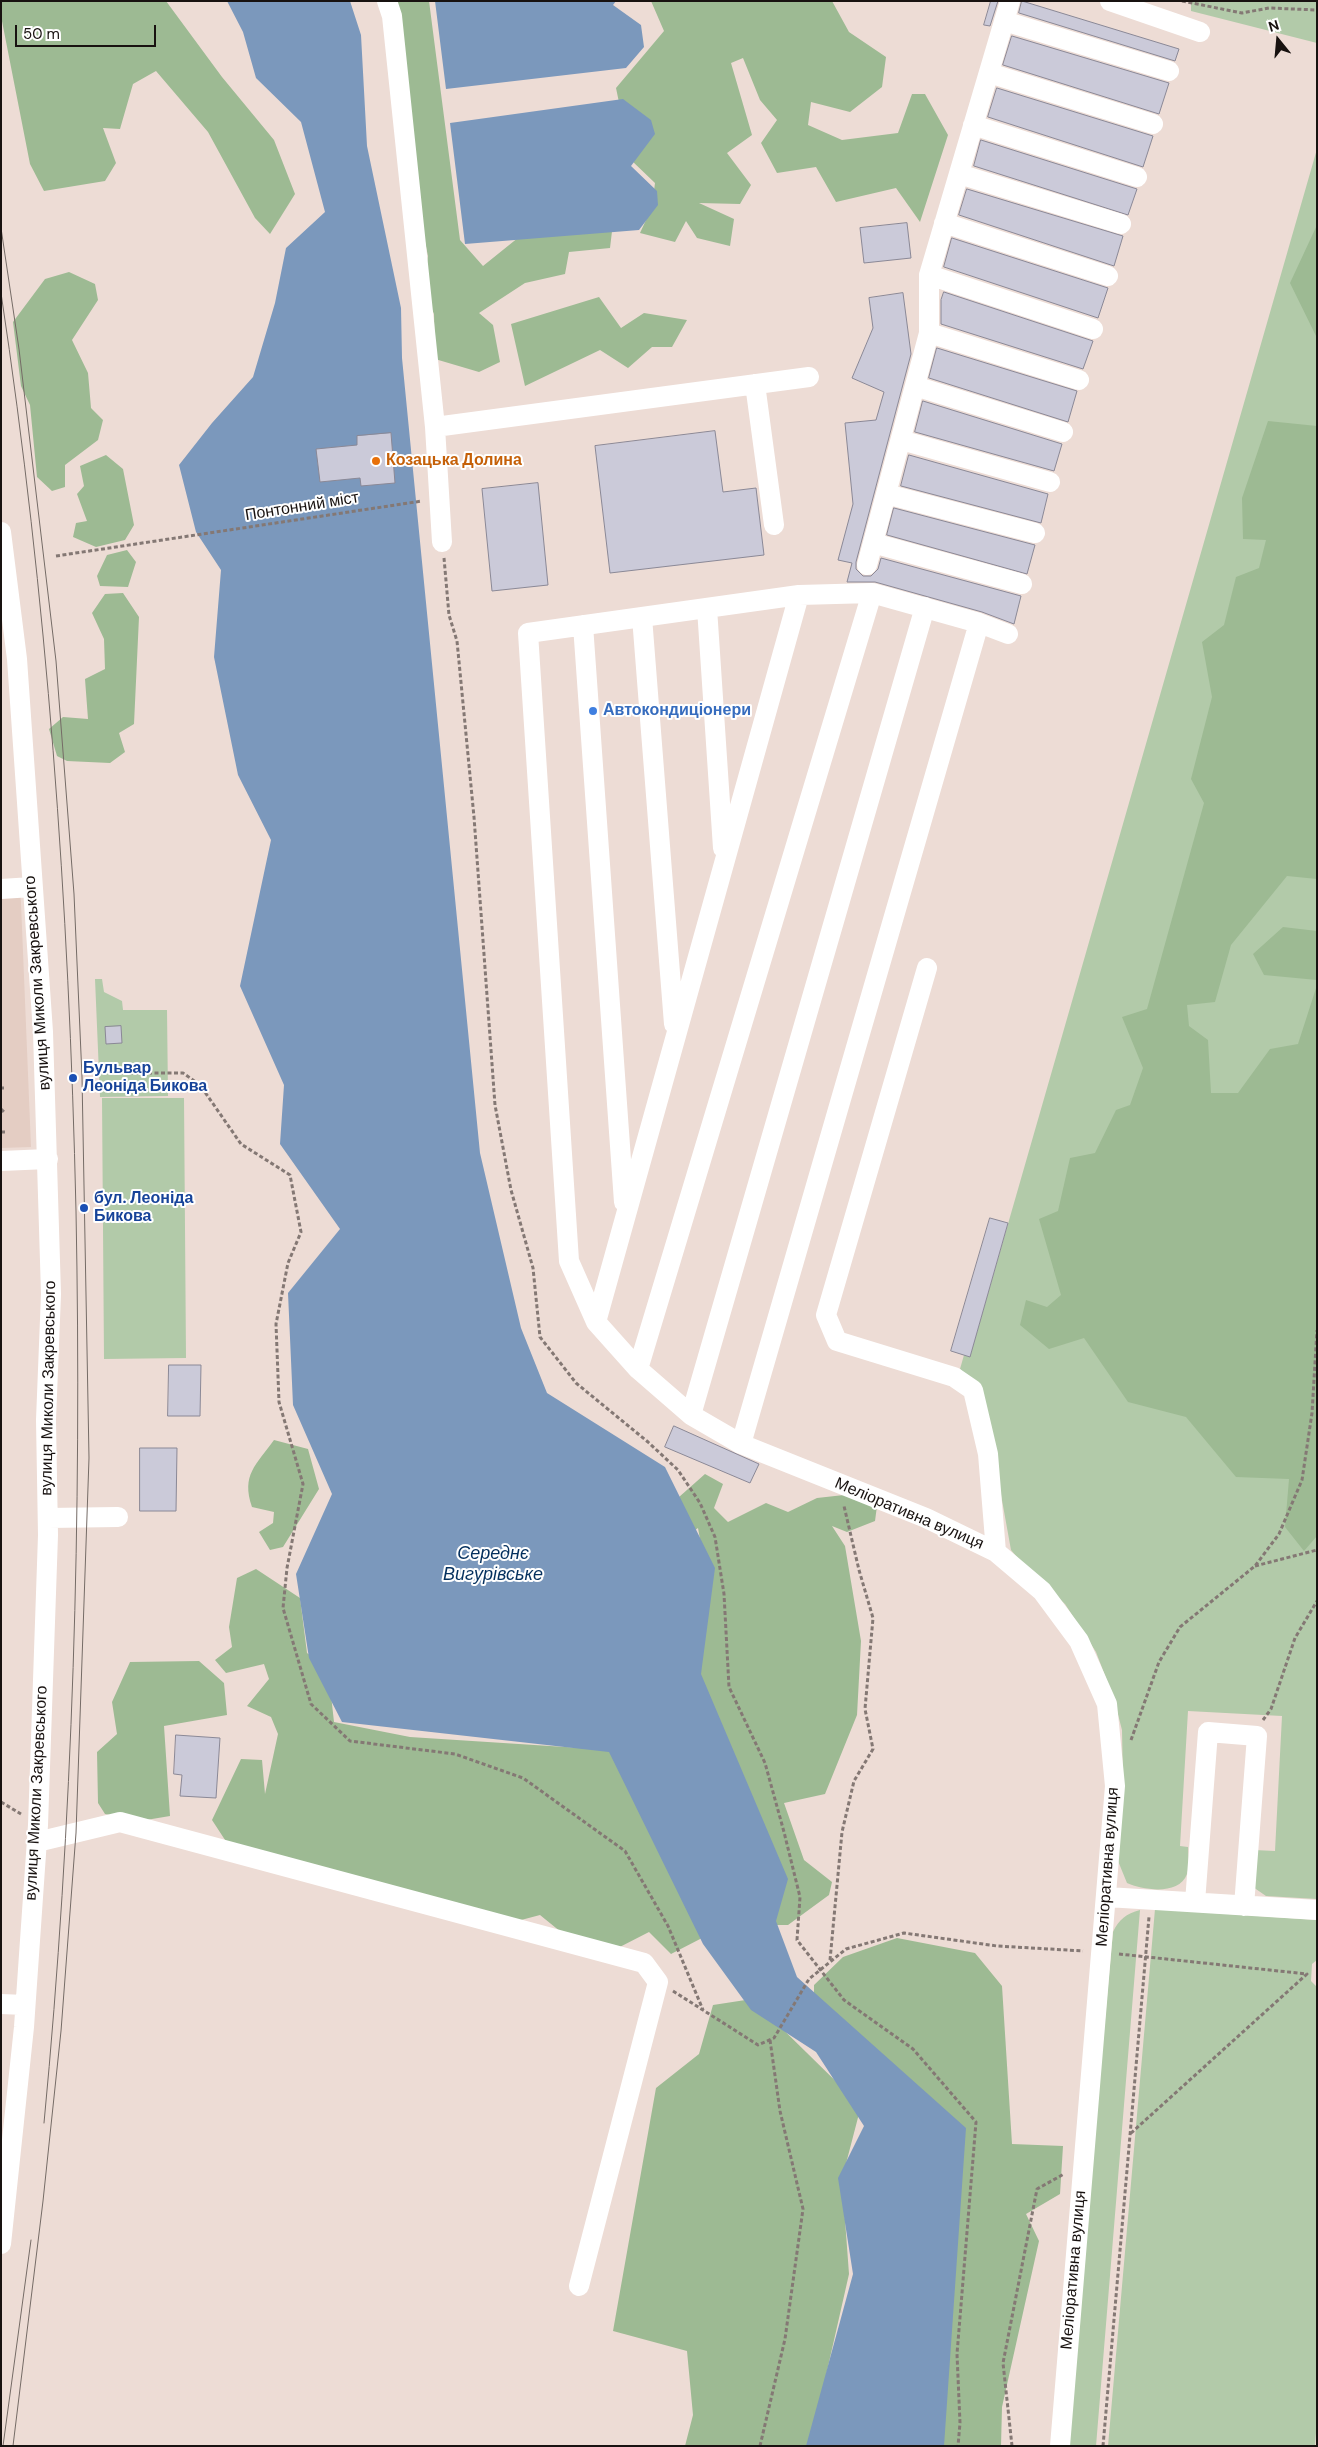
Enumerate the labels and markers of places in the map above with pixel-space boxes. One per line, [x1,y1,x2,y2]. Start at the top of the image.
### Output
place label: Козацька Долина [386,451,522,471]
marker: Козацька Долина [370,455,382,467]
place label: Автокондиціонери [603,701,751,721]
marker: Автокондиціонери [587,705,599,717]
place label: Бульвар Леоніда Бикова [83,1059,207,1097]
marker: Бульвар Леоніда Бикова [67,1072,79,1084]
place label: бул. Леоніда Бикова [94,1189,193,1227]
marker: бул. Леоніда Бикова [78,1202,90,1214]

